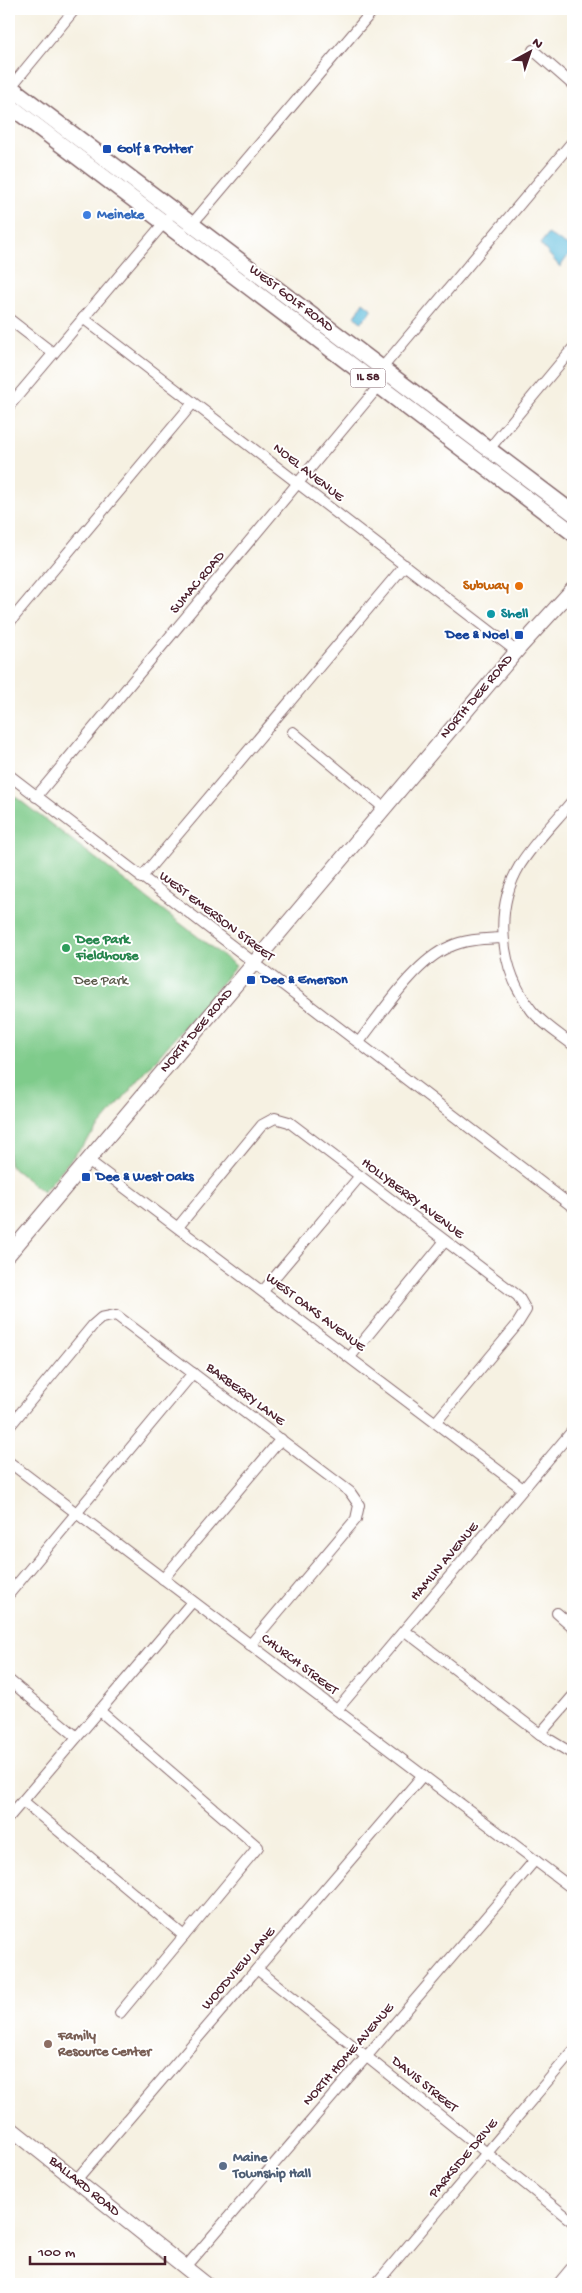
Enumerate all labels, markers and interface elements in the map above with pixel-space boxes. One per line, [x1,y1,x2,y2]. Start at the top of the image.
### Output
north arrow [504,28,554,78]
text: N [528,35,546,53]
place label: Golf & Potter [117,141,194,158]
marker: Golf & Potter [101,143,113,155]
place label: Meineke [97,207,145,224]
marker: Meineke [81,209,93,221]
street label: WEST GOLF ROAD [245,262,337,337]
road number: IL 58 [350,368,386,388]
street label: NOEL AVENUE [269,440,348,507]
street label: SUMAC ROAD [167,548,230,618]
place label: Subway [463,578,509,595]
marker: Subway [513,580,525,592]
place label: Shell [501,606,528,623]
marker: Shell [485,608,497,620]
place label: Dee & Noel [444,627,509,644]
marker: Dee & Noel [513,629,525,641]
street label: NORTH DEE ROAD [437,651,518,743]
street label: WEST EMERSON STREET [155,868,277,966]
place label: Dee Park Fieldhouse [74,932,139,965]
marker: Dee Park Fieldhouse [60,942,72,954]
place label: Dee & Emerson [259,972,348,989]
park label: Dee Park [73,973,130,990]
marker: Dee & Emerson [245,974,257,986]
street label: NORTH DEE ROAD [157,985,238,1077]
street label: HOLLYBERRY AVENUE [357,1155,468,1244]
place label: Dee & West Oaks [94,1169,194,1186]
marker: Dee & West Oaks [80,1171,92,1183]
street label: WEST OAKS AVENUE [262,1270,369,1357]
street label: BARBERRY LANE [201,1359,289,1431]
street label: HAMLIN AVENUE [407,1518,484,1605]
street label: CHURCH STREET [257,1631,341,1700]
street label: WOODVIEW LANE [198,1923,280,2014]
street label: NORTH HOME AVENUE [300,1999,399,2110]
place label: Family Resource Center [57,2028,153,2061]
marker: Family Resource Center [42,2038,54,2050]
street label: DAVIS STREET [387,2052,461,2117]
street label: PARKSIDE DRIVE [425,2115,503,2203]
place label: Maine Township Hall [232,2150,311,2183]
street label: BALLARD ROAD [44,2152,124,2221]
marker: Maine Township Hall [217,2160,229,2172]
scale bar [30,2233,165,2265]
text: 100 m [37,2244,76,2262]

